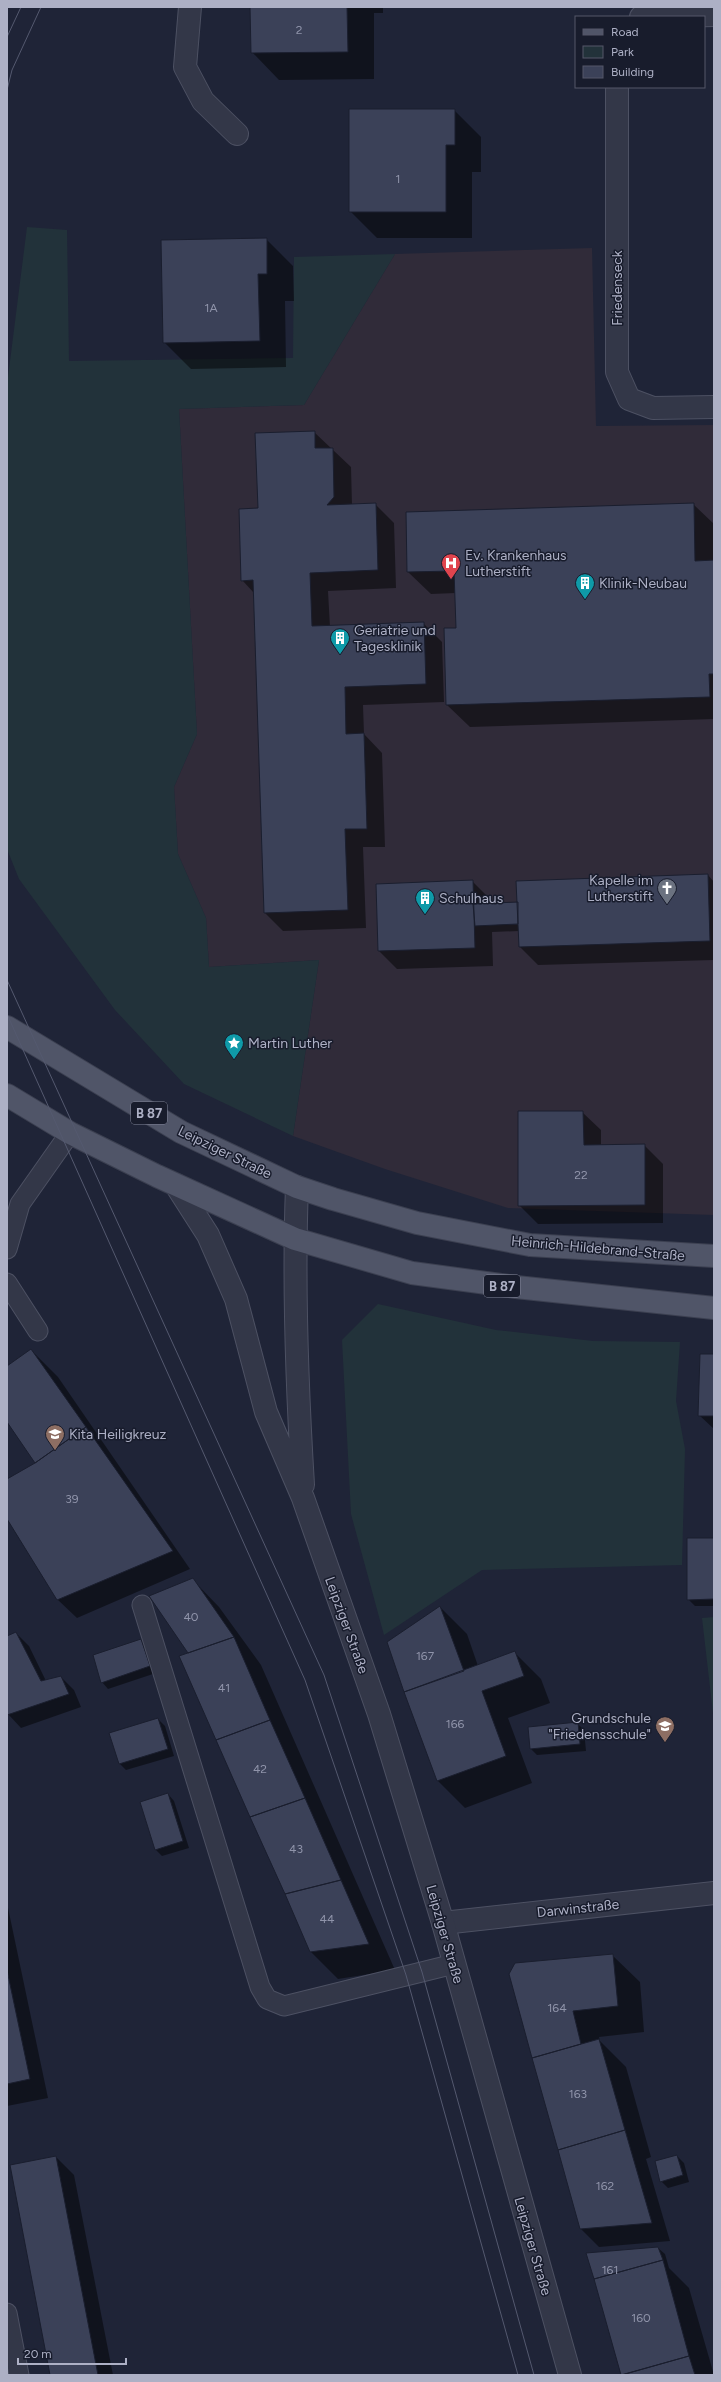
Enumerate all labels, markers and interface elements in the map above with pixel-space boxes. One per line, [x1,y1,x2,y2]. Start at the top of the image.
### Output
legend [575,16,705,88]
house number: 2 [296,23,302,37]
text: Road [611,25,639,39]
text: Park [611,45,634,59]
text: Building [611,65,654,79]
house number: 1 [396,172,400,186]
street label: Friedenseck [609,250,626,326]
house number: 1A [204,301,218,315]
place label: Ev. Krankenhaus Lutherstift [465,547,567,580]
hospital icon: Ev. Krankenhaus Lutherstift [440,552,462,580]
building icon: Klinik-Neubau [574,572,596,600]
place label: Klinik-Neubau [599,575,687,592]
place label: Geriatrie und Tagesklinik [354,622,436,655]
building icon: Geriatrie und Tagesklinik [329,627,351,655]
place label: Kapelle im Lutherstift [587,872,653,905]
church icon: Kapelle im Lutherstift [656,877,678,905]
building icon: Schulhaus [414,887,436,915]
place label: Schulhaus [439,890,503,907]
place icon: Martin Luther [223,1032,245,1060]
place label: Martin Luther [248,1035,332,1052]
road number: B 87 [131,1102,167,1124]
street label: Leipziger Straße [175,1122,275,1183]
house number: 22 [574,1168,588,1182]
street label: Heinrich-Hildebrand-Straße [510,1232,686,1265]
road number: B 87 [484,1275,520,1297]
school or university icon: Kita Heiligkreuz [44,1423,66,1451]
place label: Kita Heiligkreuz [69,1426,167,1443]
house number: 39 [65,1492,79,1506]
street label: Leipziger Straße [321,1574,372,1676]
house number: 40 [183,1610,199,1624]
house number: 167 [416,1649,435,1663]
house number: 41 [218,1681,230,1695]
place label: Grundschule "Friedensschule" [548,1710,651,1743]
school or university icon: Grundschule "Friedensschule" [654,1715,676,1743]
house number: 166 [446,1717,464,1731]
house number: 42 [253,1762,267,1776]
house number: 43 [289,1842,303,1856]
street label: Leipziger Straße [422,1883,467,1986]
street label: Darwinstraße [536,1896,620,1921]
house number: 44 [320,1912,335,1926]
house number: 164 [547,2001,567,2015]
house number: 163 [569,2087,587,2101]
house number: 162 [596,2179,614,2193]
street label: Leipziger Straße [510,2195,555,2298]
house number: 161 [602,2263,618,2277]
house number: 160 [631,2311,651,2325]
scale bar [18,2340,126,2366]
text: 20 m [24,2347,52,2361]

